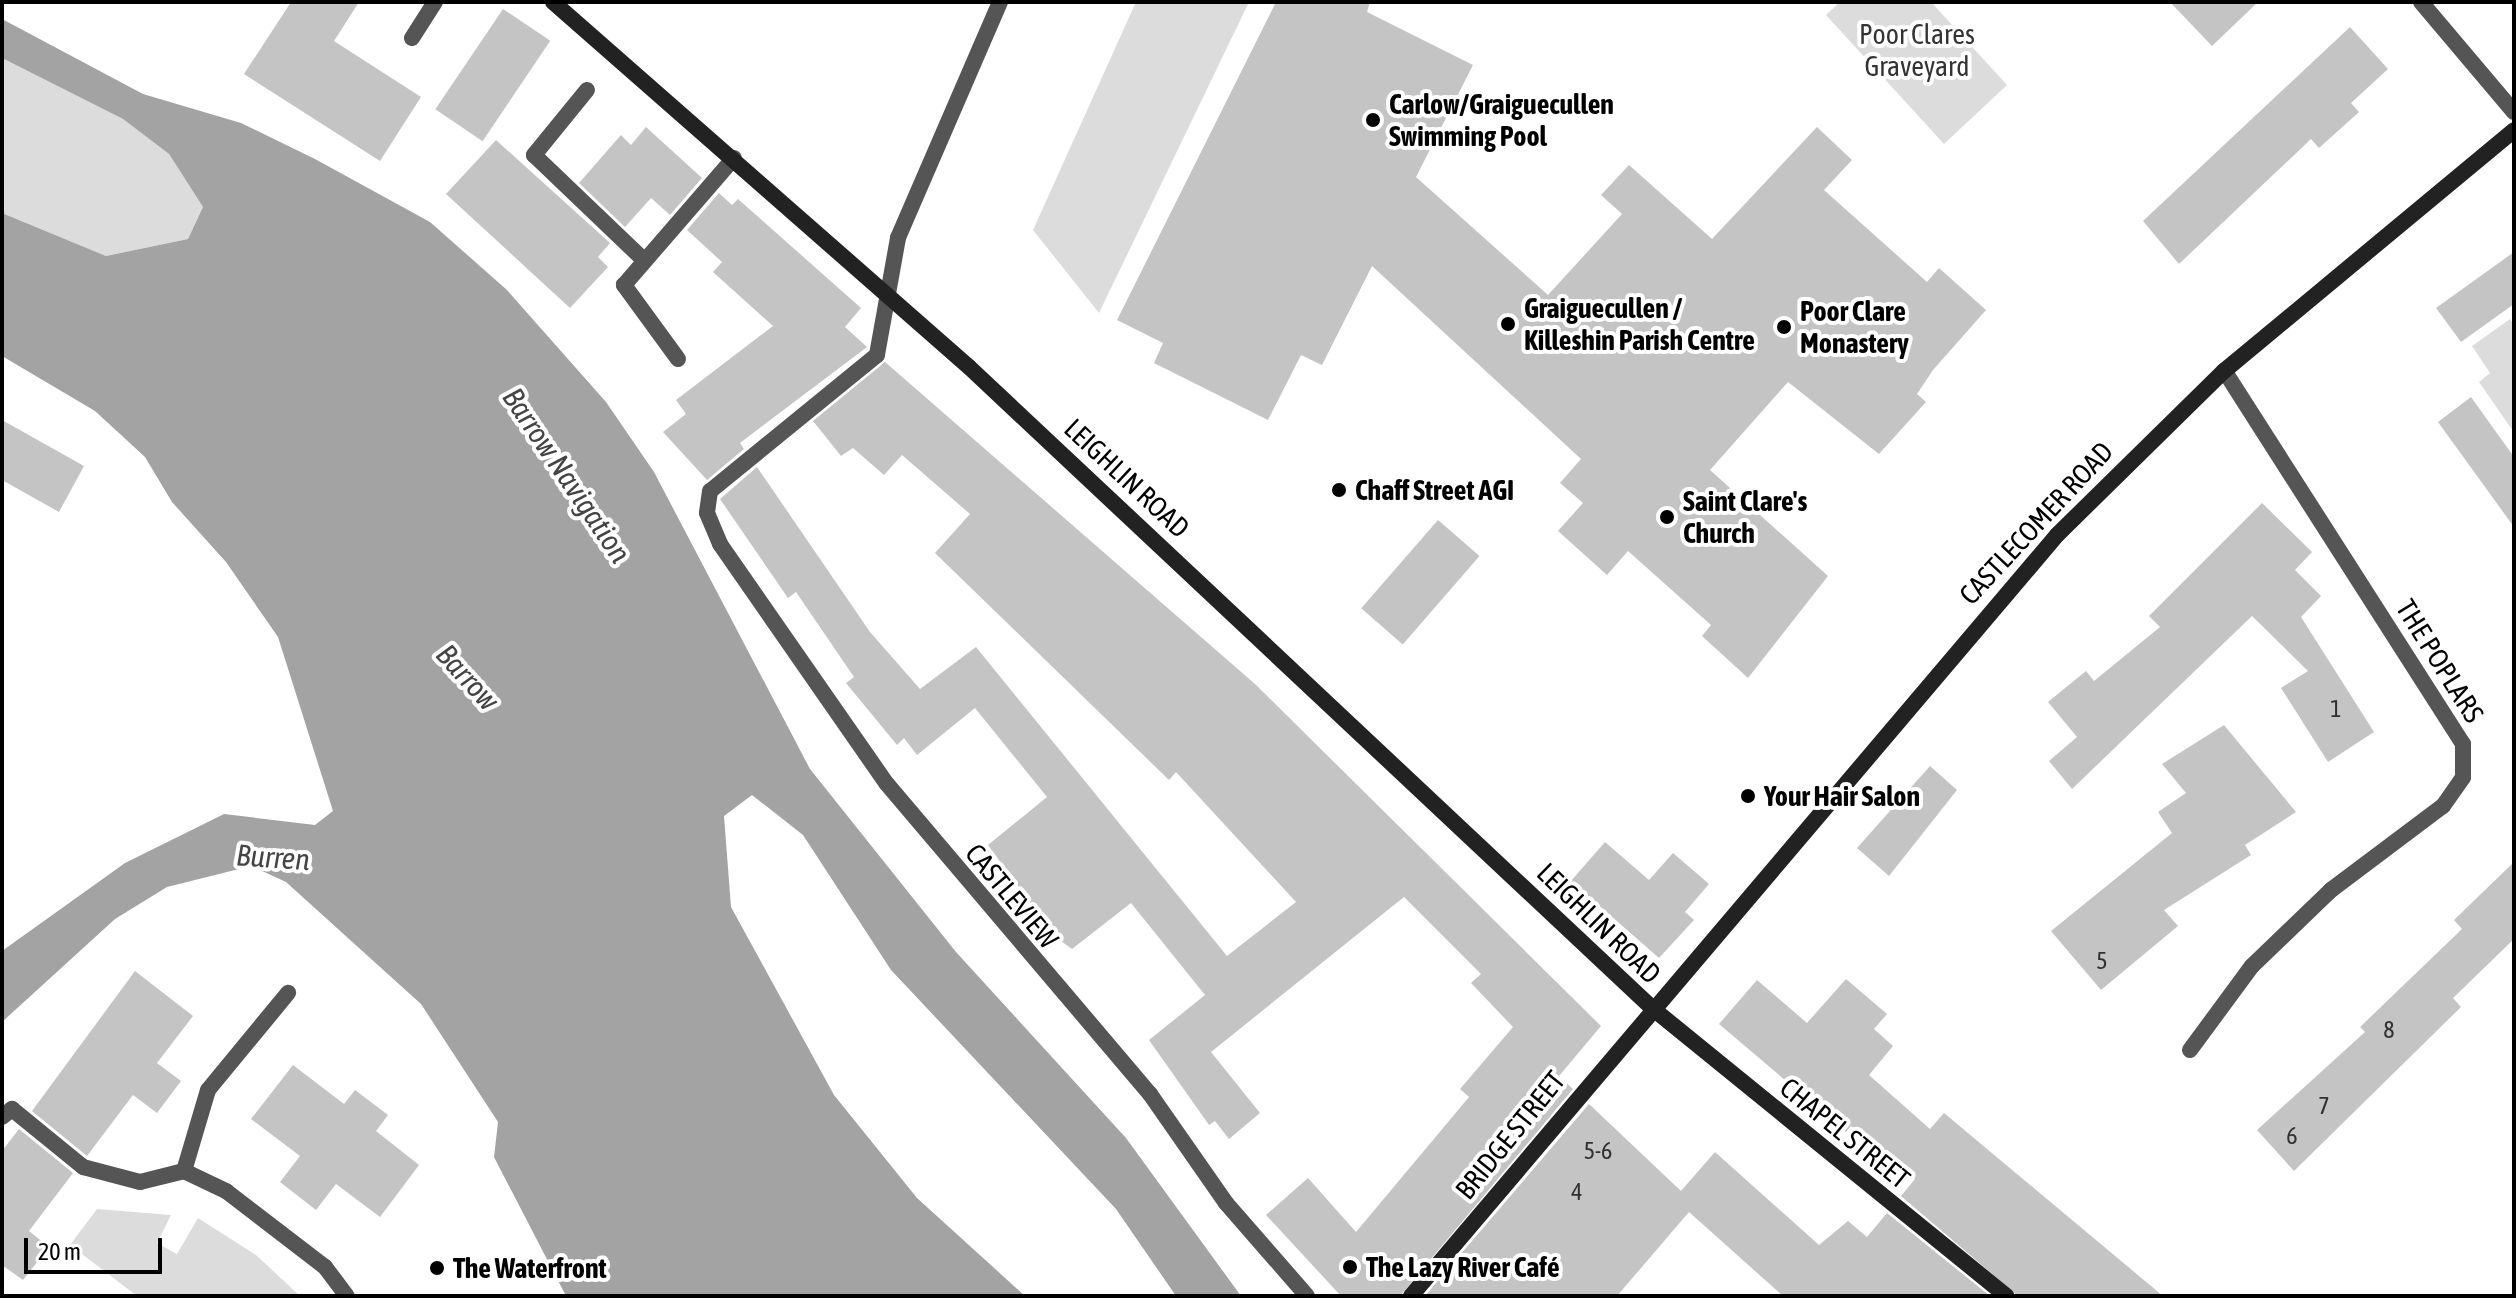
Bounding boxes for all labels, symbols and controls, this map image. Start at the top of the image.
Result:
park label: Poor Clares Graveyard [1859,17,1975,83]
place label: Carlow/Graiguecullen Swimming Pool [1389,87,1614,153]
marker: Carlow/Graiguecullen Swimming Pool [1364,111,1382,129]
place label: Graiguecullen / Killeshin Parish Centre [1524,291,1755,357]
place label: Poor Clare Monastery [1800,294,1909,360]
marker: Graiguecullen / Killeshin Parish Centre [1499,315,1517,333]
marker: Poor Clare Monastery [1775,318,1793,336]
water label: Barrow Navigation [495,381,639,569]
street label: LEIGHLIN ROAD [1057,412,1197,544]
street label: CASTLECOMER ROAD [1952,435,2120,611]
place label: Chaff Street AGI [1355,473,1514,507]
marker: Chaff Street AGI [1330,481,1348,499]
place label: Saint Clare's Church [1683,484,1807,550]
marker: Saint Clare's Church [1658,508,1676,526]
street label: THE POPLARS [2389,593,2491,729]
water label: Barrow [429,636,507,718]
house number: 1 [2330,695,2342,723]
place label: Your Hair Salon [1764,779,1920,813]
marker: Your Hair Salon [1739,787,1757,805]
water label: Burren [235,836,311,878]
street label: CASTLEVIEW [959,837,1065,955]
street label: LEIGHLIN ROAD [1530,856,1668,990]
house number: 5 [2096,947,2108,975]
house number: 8 [2383,1016,2395,1044]
street label: BRIDGE STREET [1448,1064,1572,1206]
street label: CHAPEL STREET [1773,1071,1917,1195]
house number: 7 [2318,1092,2330,1120]
house number: 6 [2286,1122,2298,1150]
house number: 5-6 [1584,1137,1612,1165]
house number: 4 [1571,1178,1583,1206]
scale bar [28,1222,166,1272]
text: 20 m [38,1238,81,1265]
place label: The Lazy River Café [1366,1250,1560,1284]
place label: The Waterfront [453,1251,607,1285]
marker: The Lazy River Café [1341,1258,1359,1276]
marker: The Waterfront [428,1259,446,1277]

